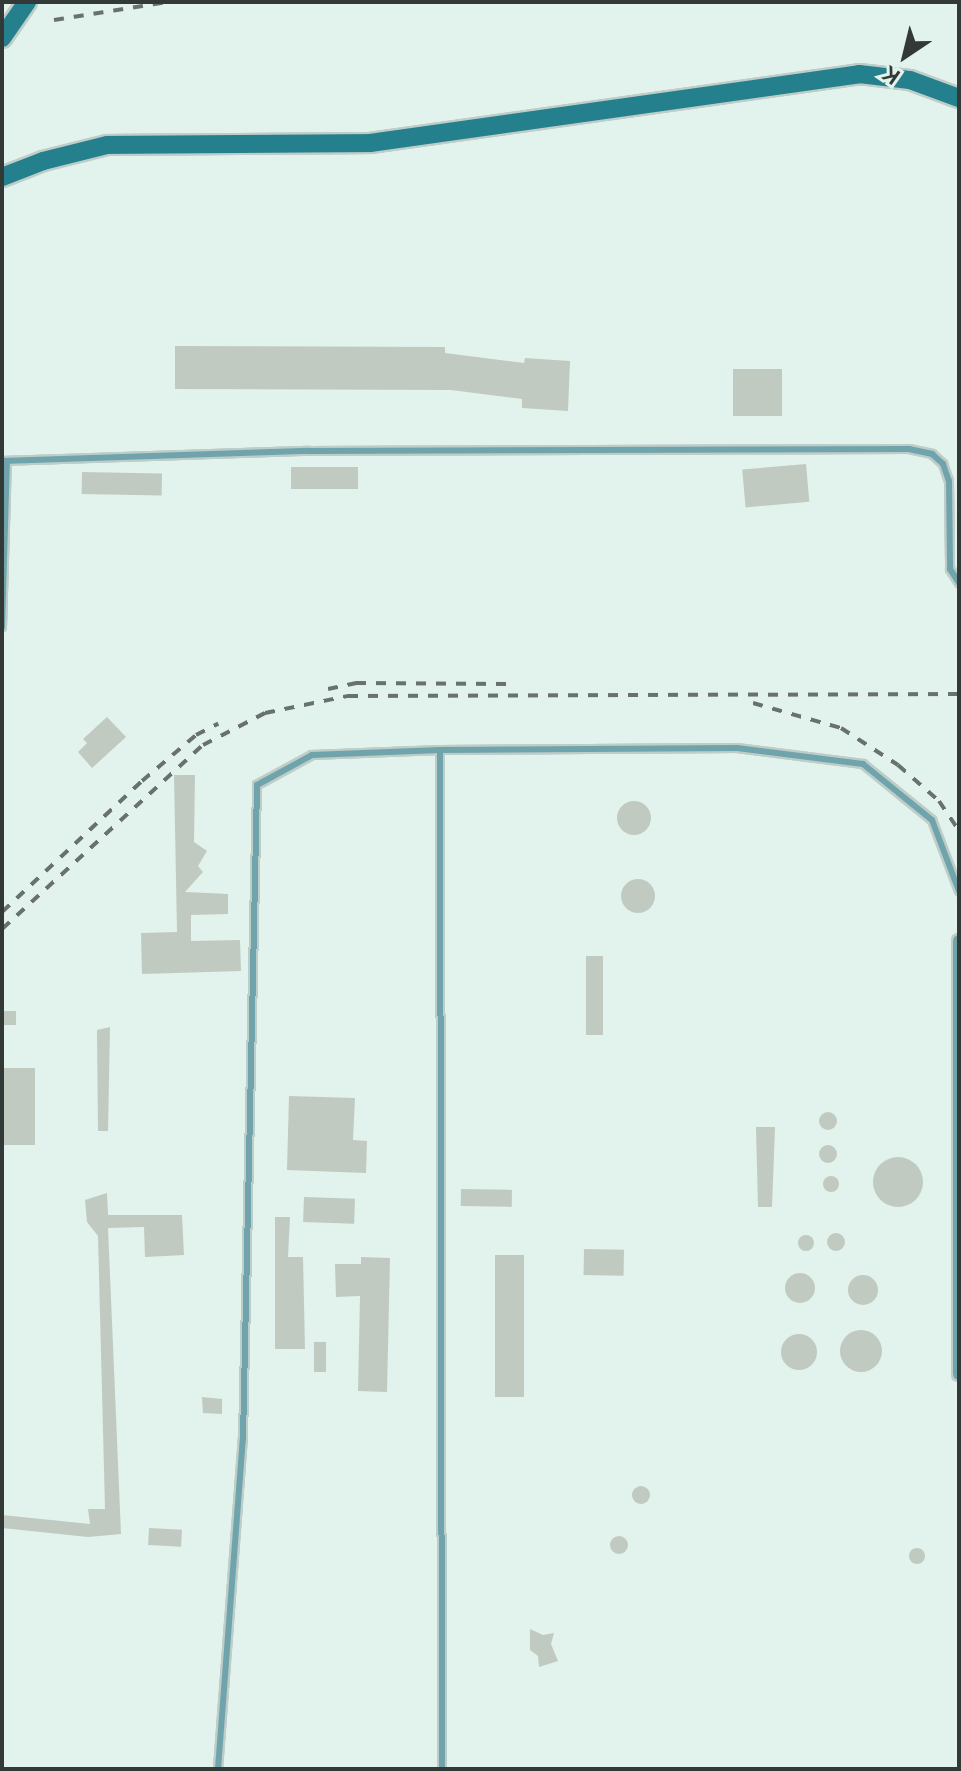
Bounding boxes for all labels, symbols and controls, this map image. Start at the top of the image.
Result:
north arrow [865,16,945,96]
text: K [878,61,905,91]

